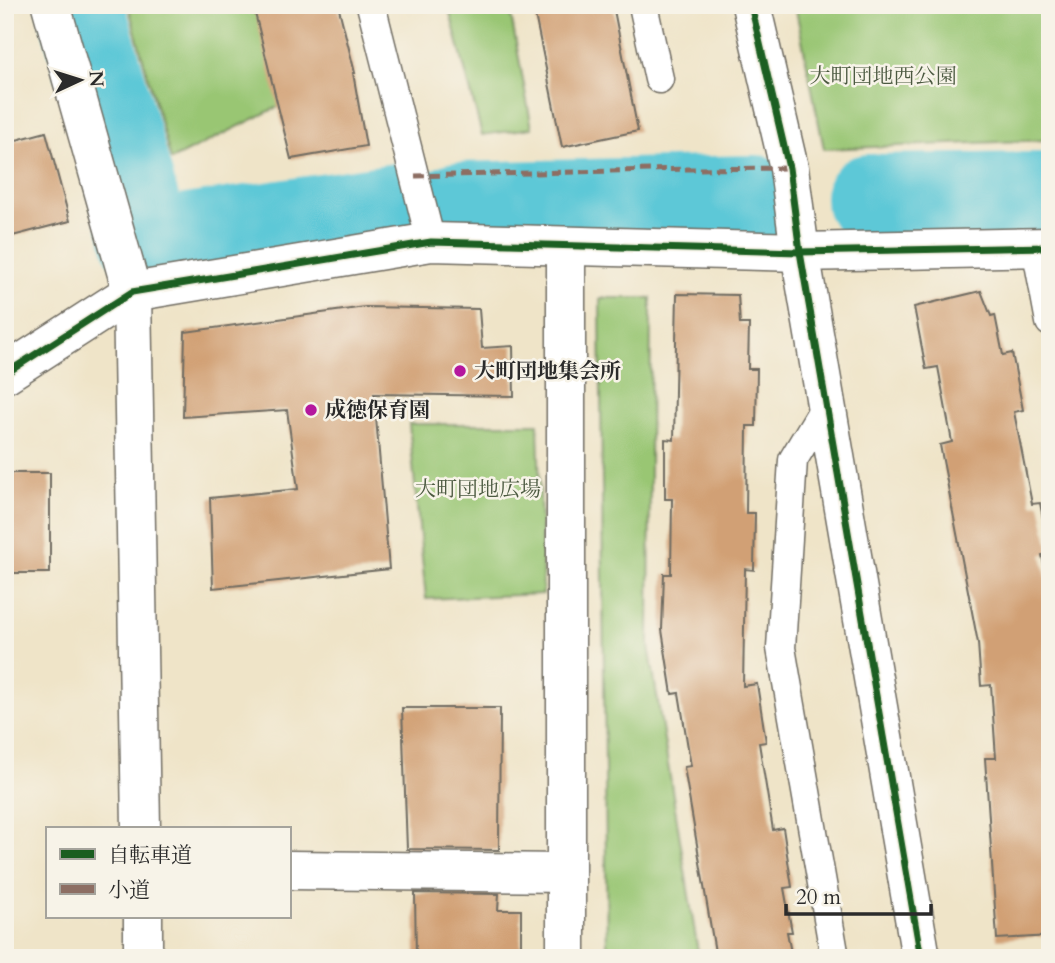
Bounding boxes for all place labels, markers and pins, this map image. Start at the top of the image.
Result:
place label: 大町団地集会所 [474,357,621,386]
marker: 大町団地集会所 [452,363,468,379]
place label: 成徳保育園 [325,396,430,425]
marker: 成徳保育園 [303,402,319,418]

